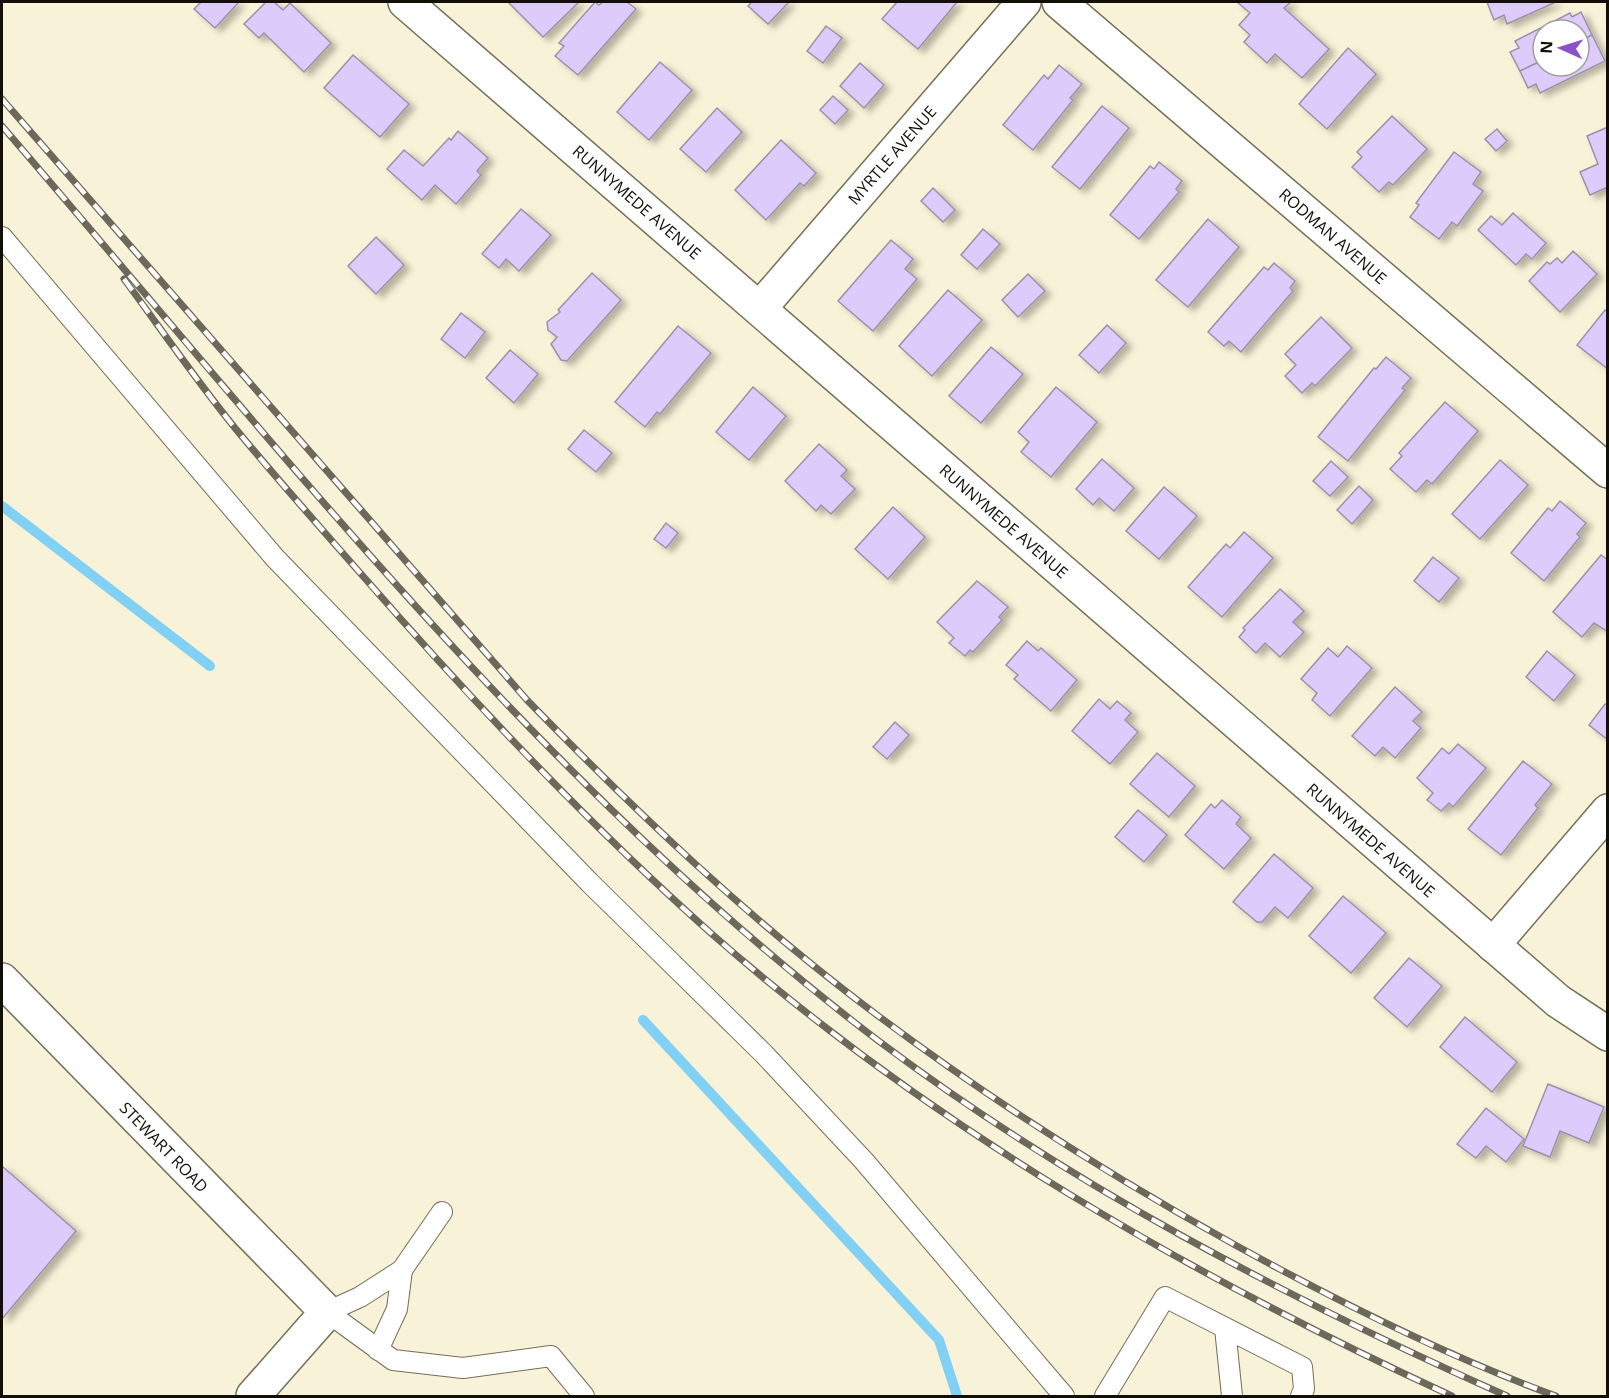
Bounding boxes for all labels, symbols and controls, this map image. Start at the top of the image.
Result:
north arrow [1531,18,1591,78]
text: N [1535,40,1557,54]
street label: MYRTLE AVENUE [843,101,941,209]
street label: RUNNYMEDE AVENUE [568,140,706,264]
street label: RODMAN AVENUE [1275,183,1391,289]
street label: RUNNYMEDE AVENUE [935,459,1073,583]
street label: RUNNYMEDE AVENUE [1302,778,1440,902]
street label: STEWART ROAD [115,1097,213,1197]

